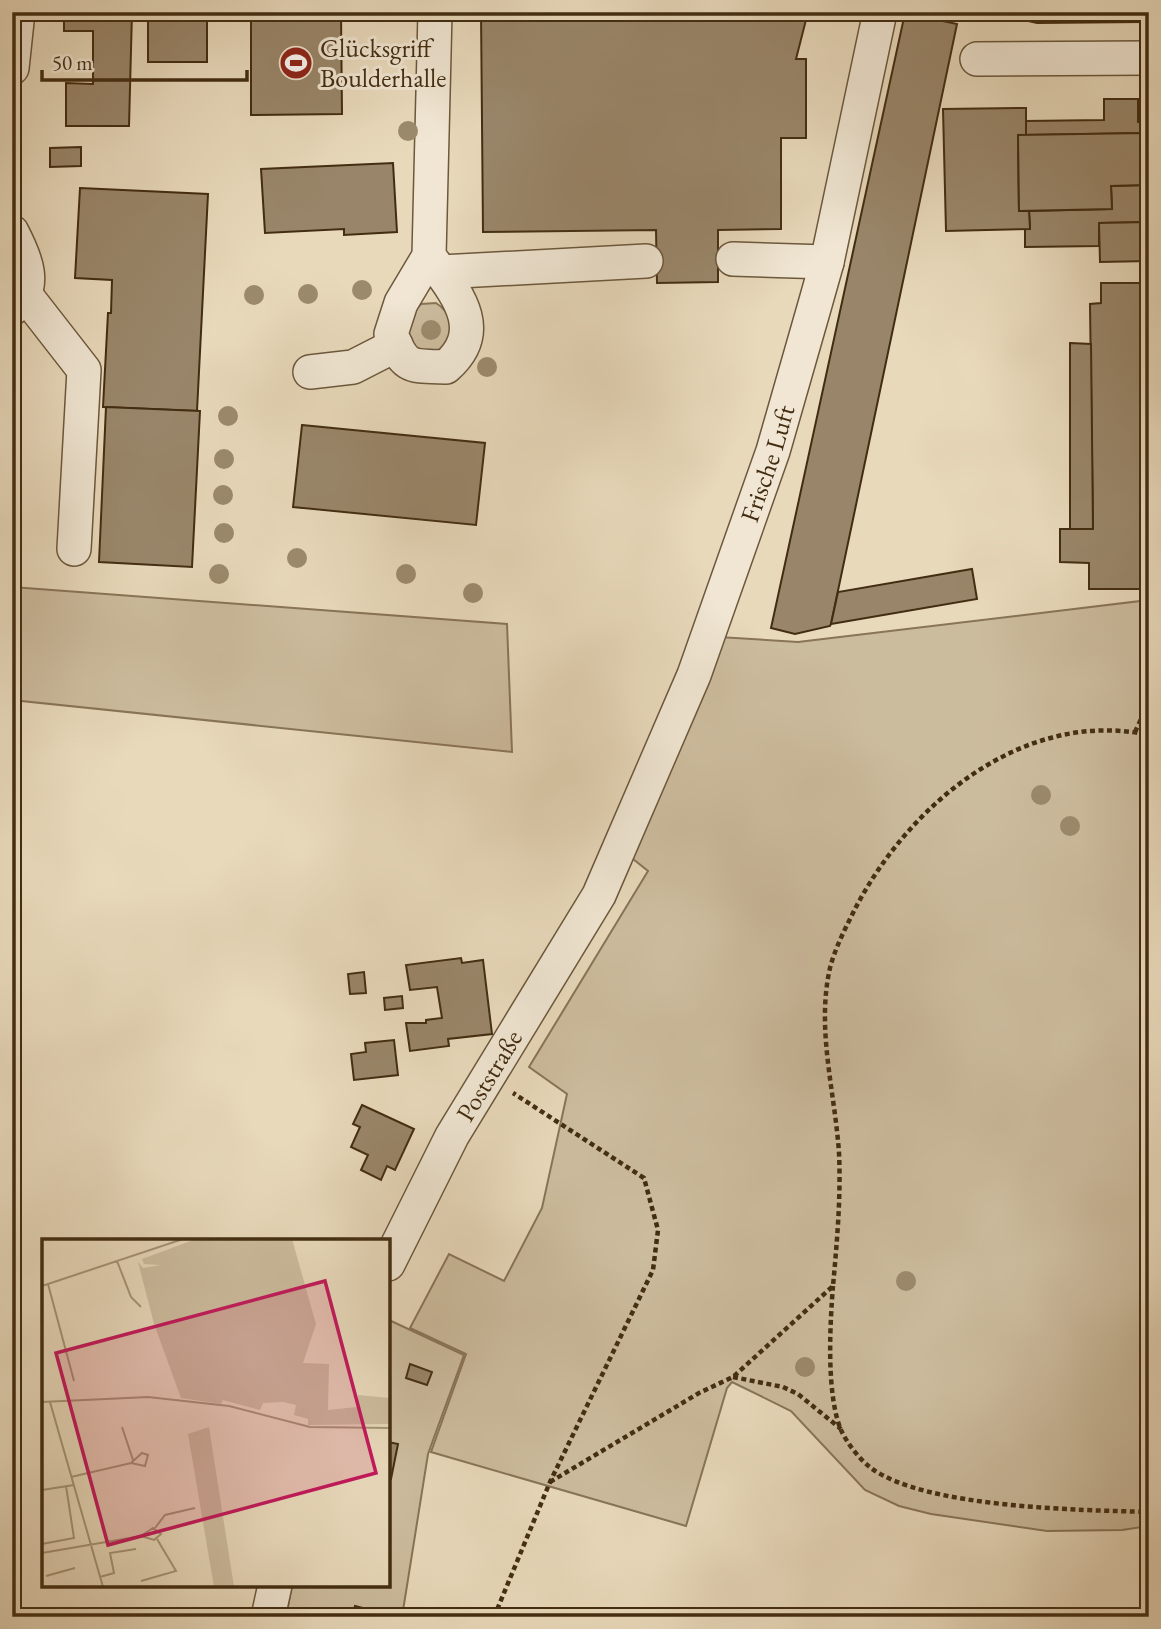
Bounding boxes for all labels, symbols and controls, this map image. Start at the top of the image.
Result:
place label: Glücksgriff Boulderhalle [320,31,446,95]
scale bar [42,38,247,82]
sports icon: Glücksgriff Boulderhalle [277,44,315,82]
text: 50 m [52,49,93,76]
street label: Frische Luft [732,401,802,527]
street label: Poststraße [448,1023,530,1128]
inset map [42,1239,390,1587]

